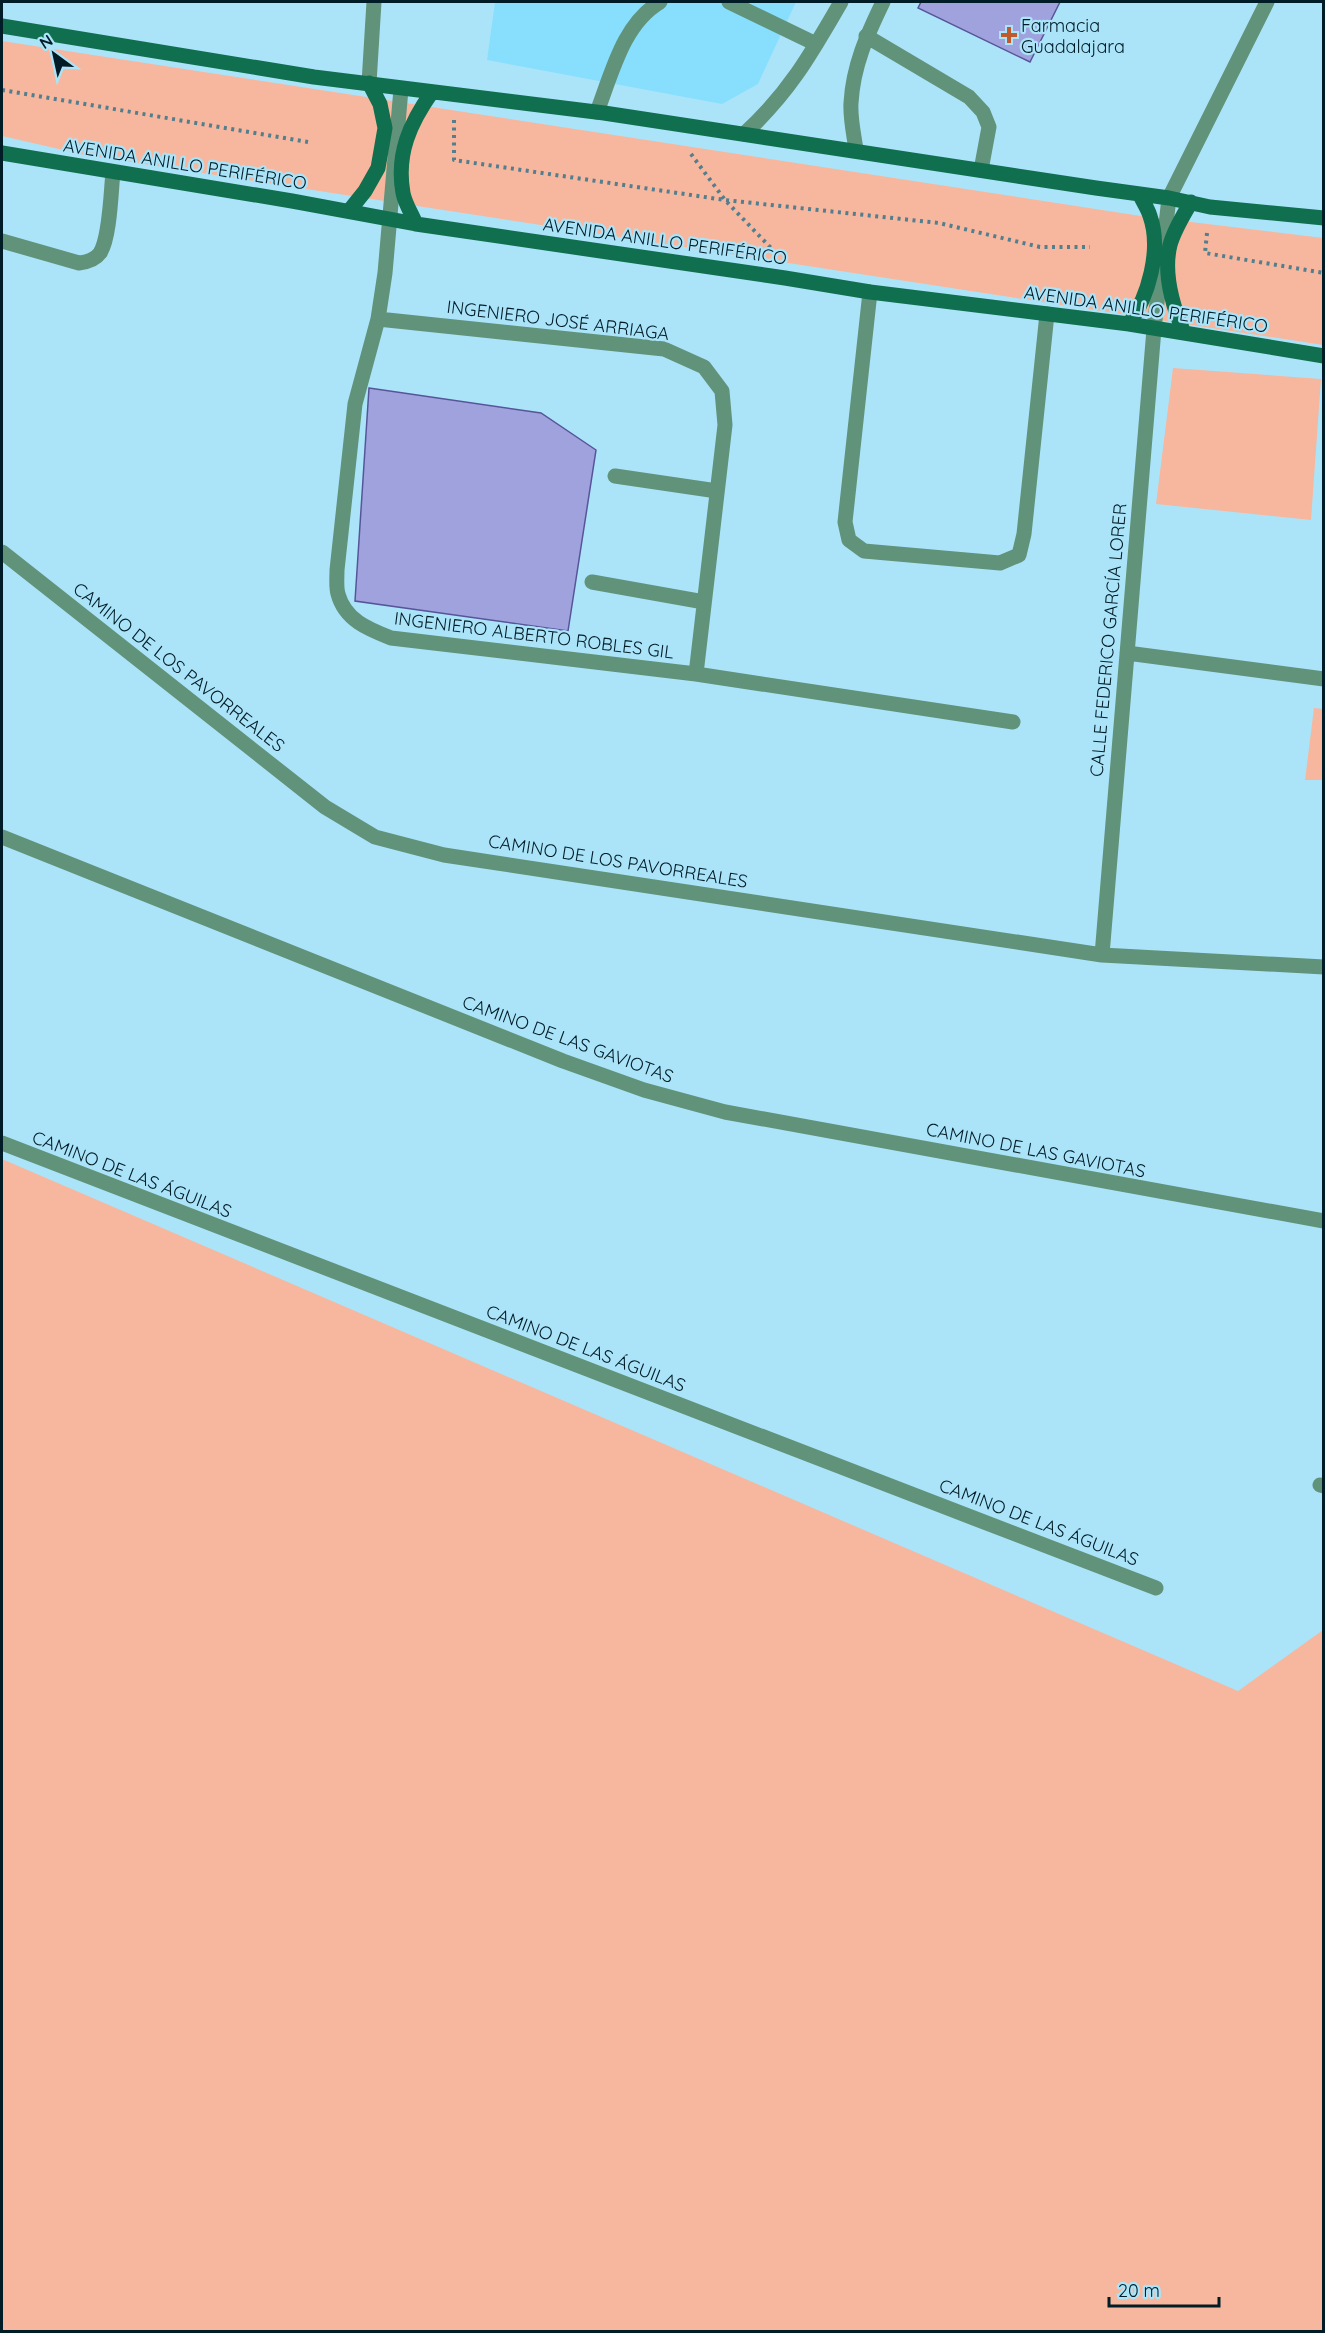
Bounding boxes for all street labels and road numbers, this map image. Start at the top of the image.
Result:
street label: AVENIDA ANILLO PERIFÉRICO [62,133,308,195]
street label: AVENIDA ANILLO PERIFÉRICO [542,212,788,270]
street label: AVENIDA ANILLO PERIFÉRICO [1023,280,1269,338]
street label: INGENIERO JOSÉ ARRIAGA [445,295,671,345]
street label: CALLE FEDERICO GARCÍA LORER [1085,502,1131,778]
street label: CAMINO DE LOS PAVORREALES [69,577,289,757]
street label: INGENIERO ALBERTO ROBLES GIL [393,606,676,664]
street label: CAMINO DE LOS PAVORREALES [487,829,749,893]
street label: CAMINO DE LAS GAVIOTAS [459,990,677,1088]
street label: CAMINO DE LAS GAVIOTAS [924,1117,1148,1183]
street label: CAMINO DE LAS ÁGUILAS [29,1125,235,1223]
street label: CAMINO DE LAS ÁGUILAS [483,1299,689,1397]
street label: CAMINO DE LAS ÁGUILAS [936,1473,1142,1571]

